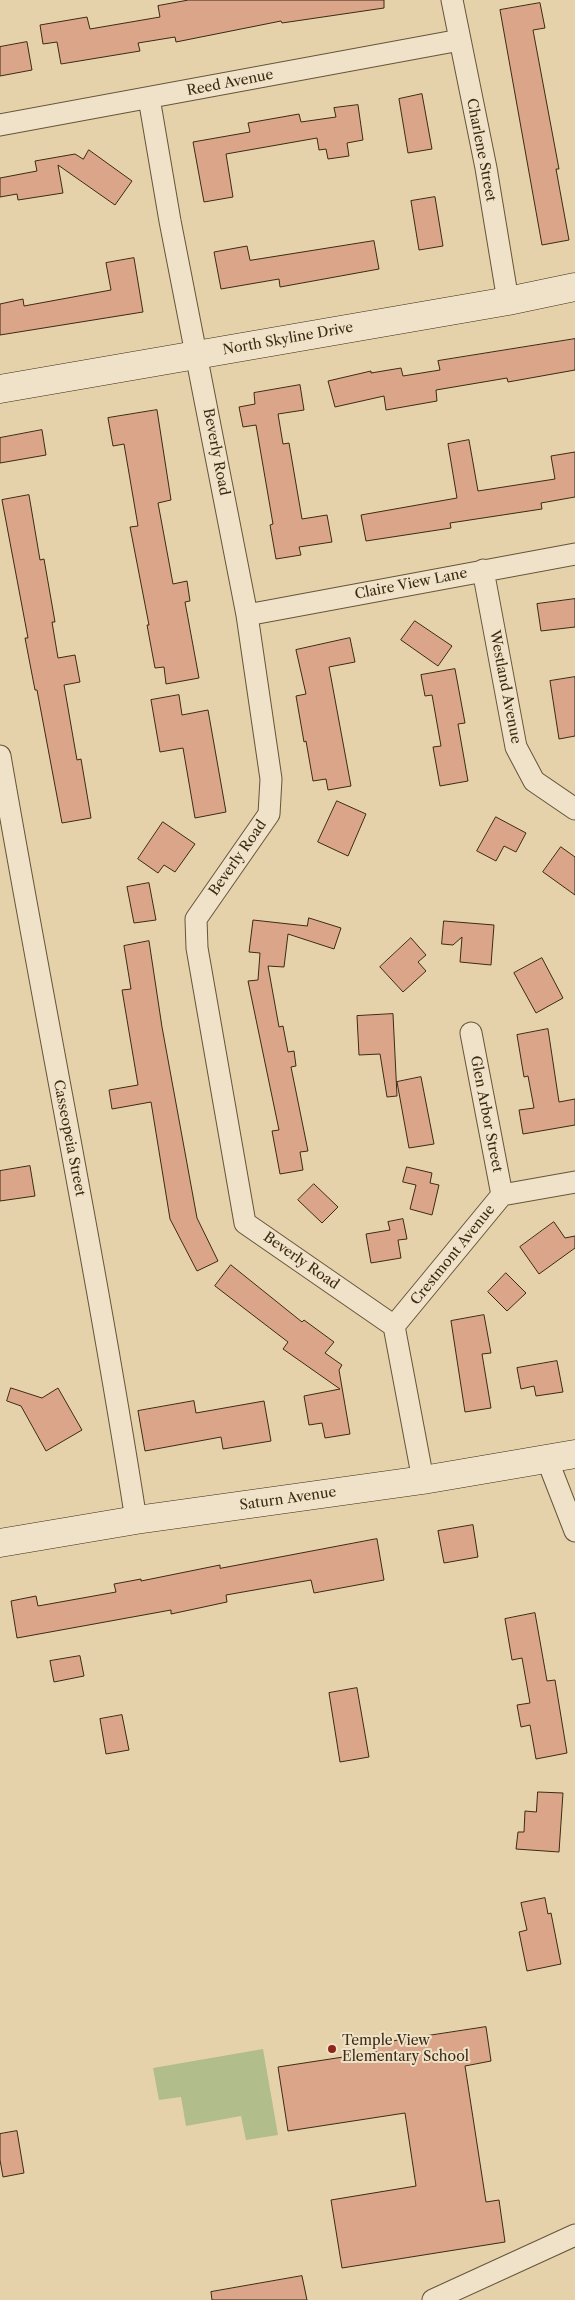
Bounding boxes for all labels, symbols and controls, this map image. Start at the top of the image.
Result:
street label: Reed Avenue [185,66,275,100]
street label: Charlene Street [463,97,499,203]
street label: North Skyline Drive [221,319,355,359]
street label: Beverly Road [199,407,233,497]
street label: Claire View Lane [353,565,469,603]
street label: Westland Avenue [486,629,524,745]
street label: Beverly Road [206,817,270,899]
street label: Glen Arbor Street [466,1054,506,1174]
street label: Casseopeia Street [49,1078,89,1198]
street label: Crestmont Avenue [407,1201,499,1309]
street label: Beverly Road [260,1229,342,1293]
street label: Saturn Avenue [239,1484,337,1514]
place label: Temple View Elementary School [342,2033,469,2066]
marker: Temple View Elementary School [326,2043,338,2055]

